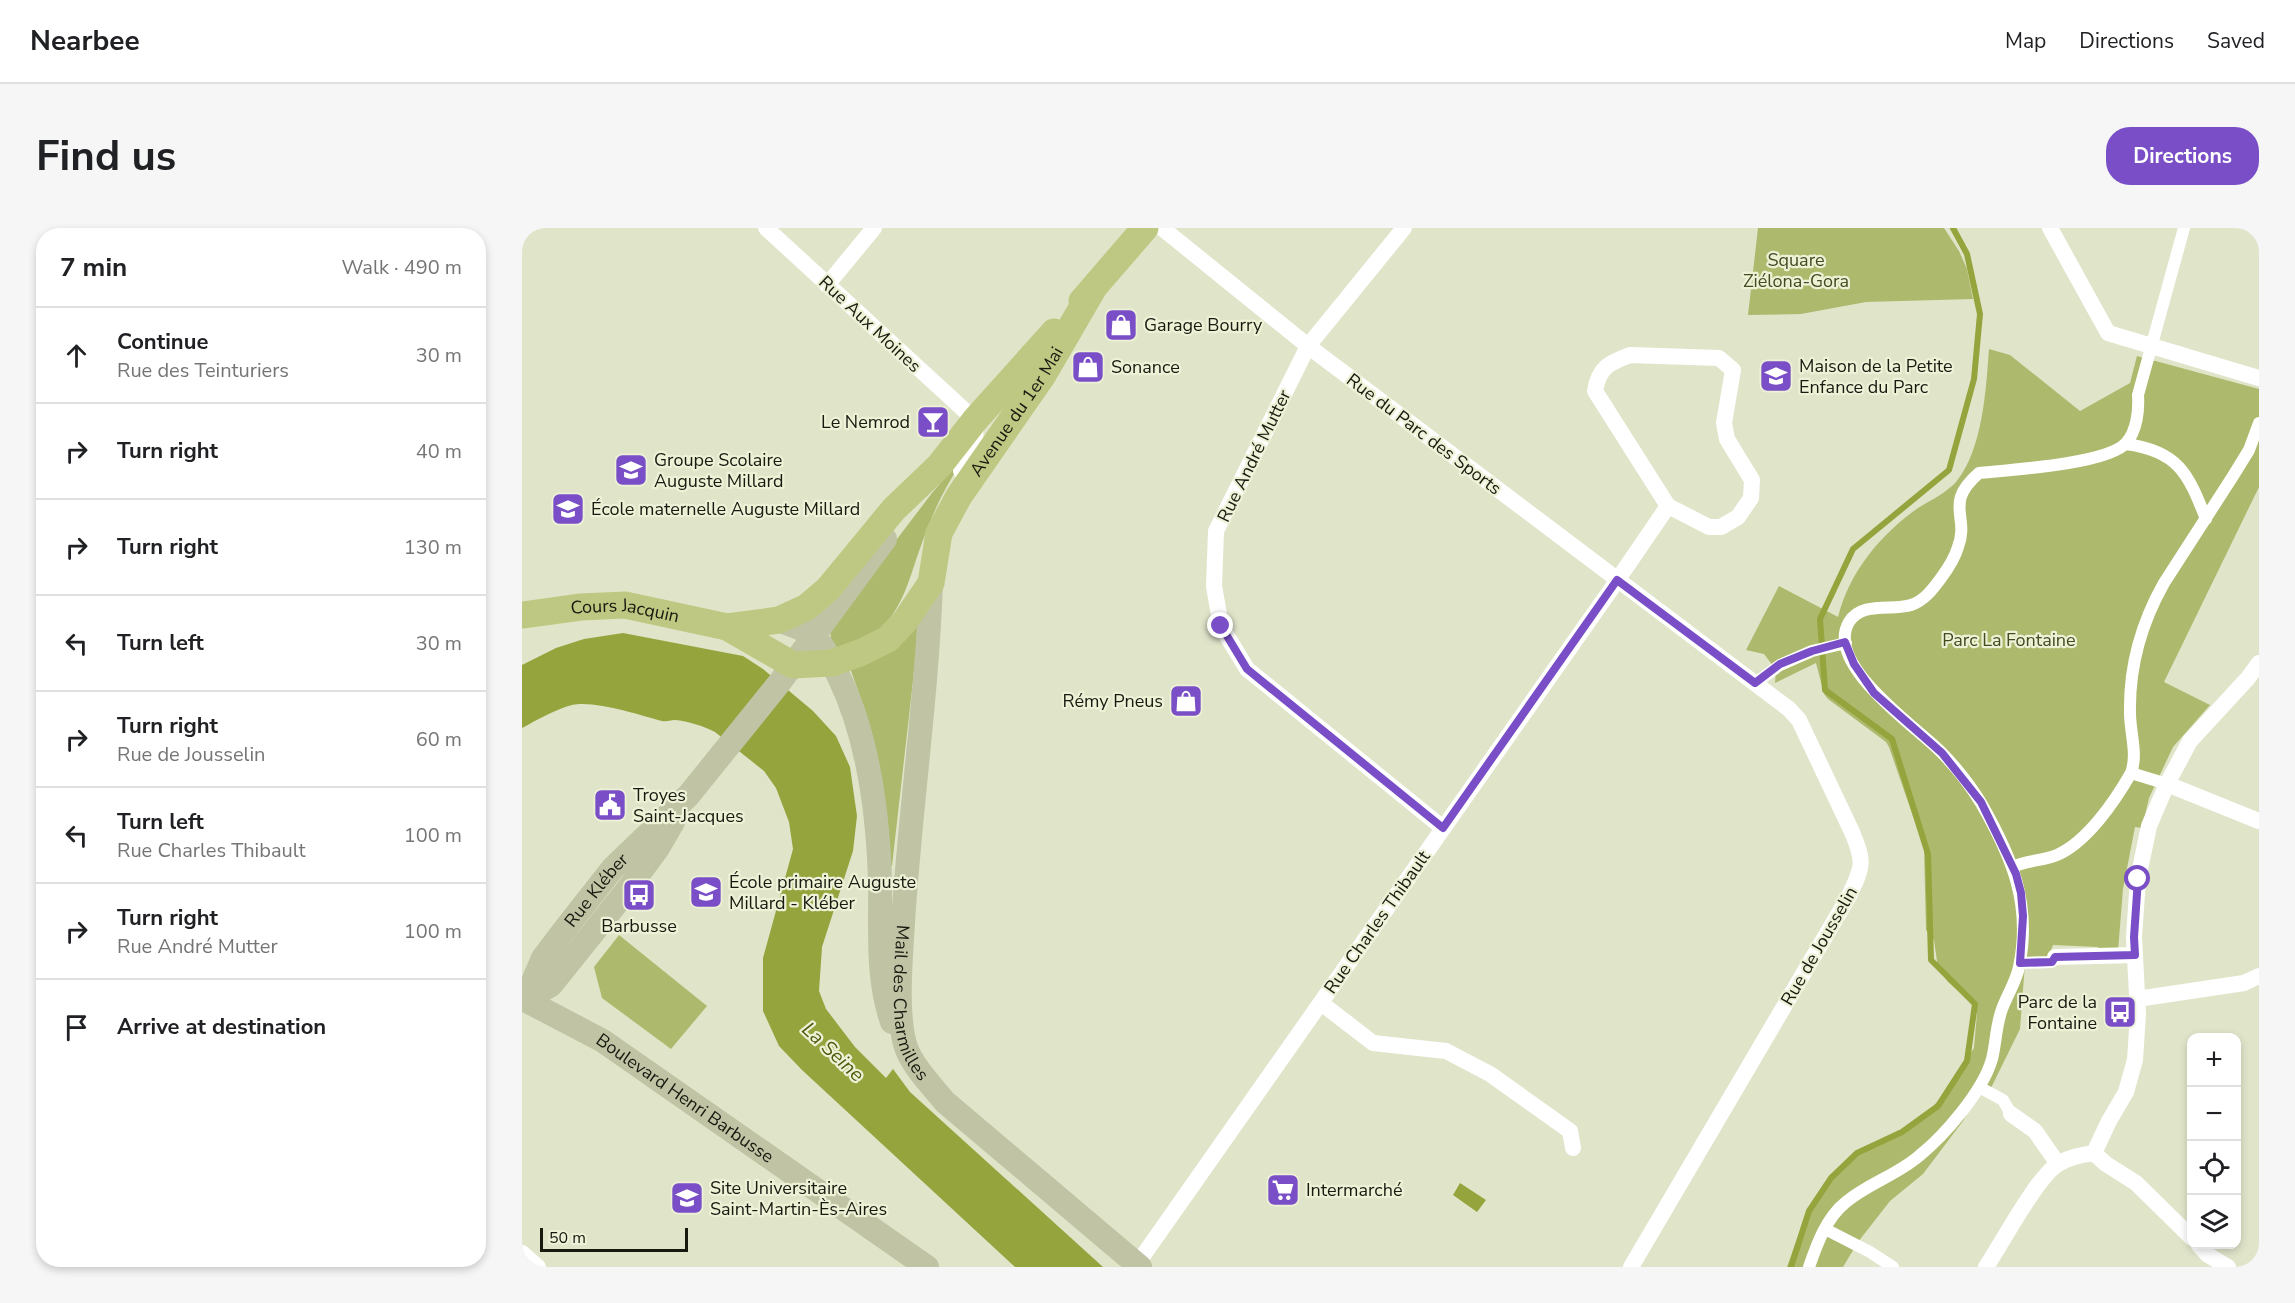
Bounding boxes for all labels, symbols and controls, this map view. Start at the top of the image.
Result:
text: Nearbee [30,22,140,60]
text: Map [2005,27,2046,55]
text: Directions [2079,27,2174,55]
text: Saved [2207,27,2265,55]
button: Directions [2106,127,2259,185]
text: Find us [36,128,176,185]
park label: Square Ziélona-Gora [1743,248,1849,293]
text: 7 min [60,250,127,285]
text: Walk · 490 m [342,254,462,281]
street label: Rue Aux Moines [814,270,926,378]
shop icon: Garage Bourry [1103,307,1139,343]
place label: Garage Bourry [1144,313,1263,337]
text: Continue [117,327,208,357]
icon: ahead [60,339,93,372]
text: 30 m [416,342,462,369]
street label: Avenue du 1er Mai [964,342,1069,481]
shop icon: Sonance [1070,349,1106,385]
place label: Maison de la Petite Enfance du Parc [1799,354,1953,399]
place label: Sonance [1111,355,1180,379]
text: Rue des Teinturiers [117,357,289,384]
school or university icon: Maison de la Petite Enfance du Parc [1758,358,1794,394]
street label: Rue du Parc des Sports [1342,368,1506,500]
street label: Rue André Mutter [1212,385,1297,526]
bar icon: Le Nemrod [915,404,951,440]
place label: Le Nemrod [821,410,910,434]
icon: right [60,435,93,468]
text: Turn right [117,436,218,466]
text: 40 m [416,438,462,465]
place label: Groupe Scolaire Auguste Millard [654,448,783,493]
school or university icon: Groupe Scolaire Auguste Millard [613,452,649,488]
school or university icon: École maternelle Auguste Millard [550,491,586,527]
place label: École maternelle Auguste Millard [591,497,860,521]
icon: right [60,531,93,564]
text: Turn right [117,532,218,562]
text: 130 m [404,534,462,561]
street label: Cours Jacquin [569,593,682,628]
route end [1207,612,1233,638]
icon: left [60,627,93,660]
text: Turn left [117,628,204,658]
park label: Parc La Fontaine [1942,628,2076,652]
text: 30 m [416,630,462,657]
shop icon: Rémy Pneus [1168,683,1204,719]
place label: Rémy Pneus [1063,689,1163,713]
text: Turn right [117,711,218,741]
icon: right [60,723,93,756]
text: 60 m [416,726,462,753]
text: Rue de Jousselin [117,741,265,768]
place label: Troyes Saint-Jacques [633,783,744,828]
public building icon: Troyes Saint-Jacques [592,787,628,823]
text: Turn left [117,807,204,837]
icon: left [60,819,93,852]
text: 100 m [404,822,462,849]
text: Rue Charles Thibault [117,837,305,864]
street label: Rue Charles Thibault [1319,845,1436,998]
street label: Rue Kléber [559,847,634,932]
route start [2124,865,2150,891]
place label: École primaire Auguste Millard - Kléber [729,870,916,915]
school or university icon: École primaire Auguste Millard - Kléber [688,874,724,910]
bus stop icon: Barbusse [621,877,657,913]
street label: Rue de Jousselin [1775,882,1863,1010]
text: Turn right [117,903,218,933]
place label: Barbusse [601,914,677,938]
icon: right [60,915,93,948]
text: 100 m [404,918,462,945]
street label: Mail des Charmilles [888,924,934,1086]
text: Rue André Mutter [117,933,278,960]
place label: Parc de la Fontaine [2018,990,2097,1035]
bus stop icon: Parc de la Fontaine [2102,994,2138,1030]
icon: arrive [60,1011,93,1044]
text: Arrive at destination [117,1012,326,1042]
water label: La Seine [796,1016,870,1088]
street label: Boulevard Henri Barbusse [591,1028,779,1169]
map controls [2187,1033,2241,1249]
button: + [2187,1033,2241,1087]
button: − [2187,1087,2241,1141]
button: locate [2187,1141,2241,1195]
supermarket icon: Intermarché [1265,1172,1301,1208]
place label: Site Universitaire Saint-Martin-Ès-Aires [710,1176,887,1221]
place label: Intermarché [1306,1178,1402,1202]
school or university icon: Site Universitaire Saint-Martin-Ès-Aires [669,1180,705,1216]
button: layers [2187,1195,2241,1249]
scale bar [540,1225,688,1252]
text: 50 m [549,1227,586,1249]

